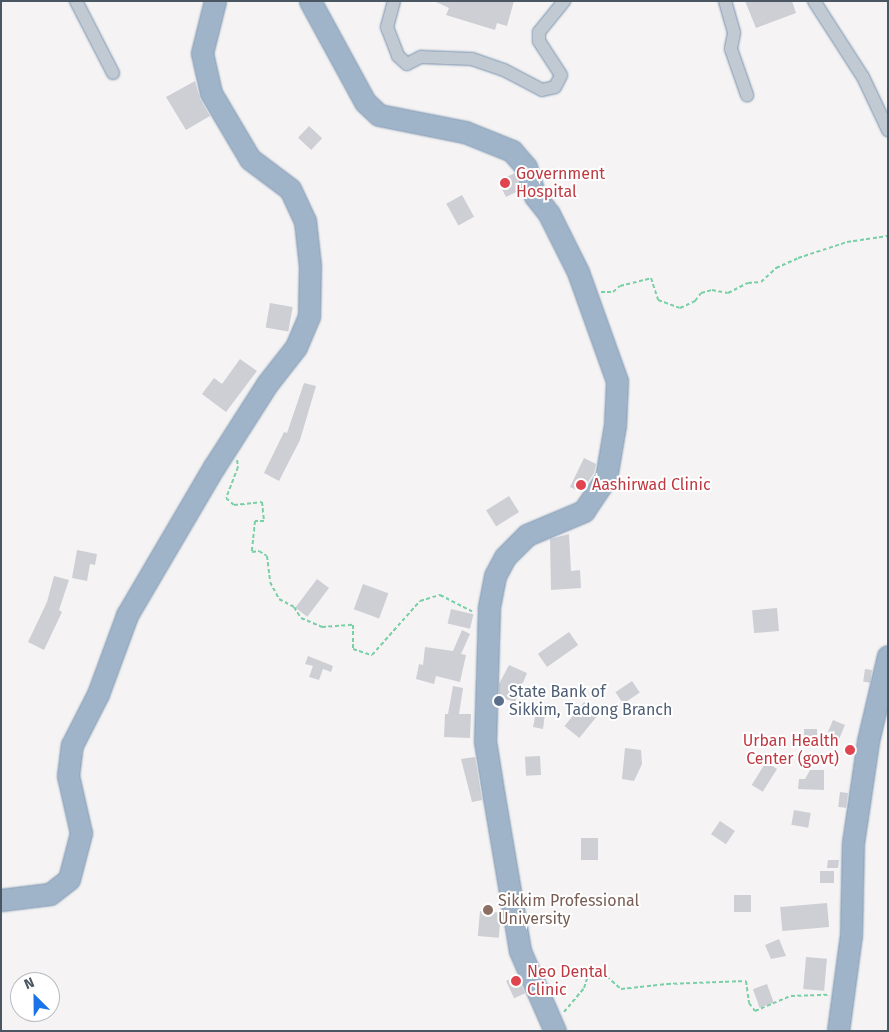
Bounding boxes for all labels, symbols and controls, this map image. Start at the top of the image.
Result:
place label: Government Hospital [516,164,605,202]
marker: Government Hospital [498,176,512,190]
place label: Aashirwad Clinic [592,475,711,495]
marker: Aashirwad Clinic [574,478,588,492]
place label: State Bank of Sikkim, Tadong Branch [509,682,672,720]
marker: State Bank of Sikkim, Tadong Branch [493,695,505,707]
place label: Urban Health Center (govt) [743,731,839,769]
marker: Urban Health Center (govt) [843,743,857,757]
place label: Sikkim Professional University [498,891,639,929]
marker: Sikkim Professional University [482,904,494,916]
place label: Neo Dental Clinic [527,962,608,1000]
north arrow [10,972,60,1022]
text: N [22,974,37,993]
marker: Neo Dental Clinic [509,974,523,988]

